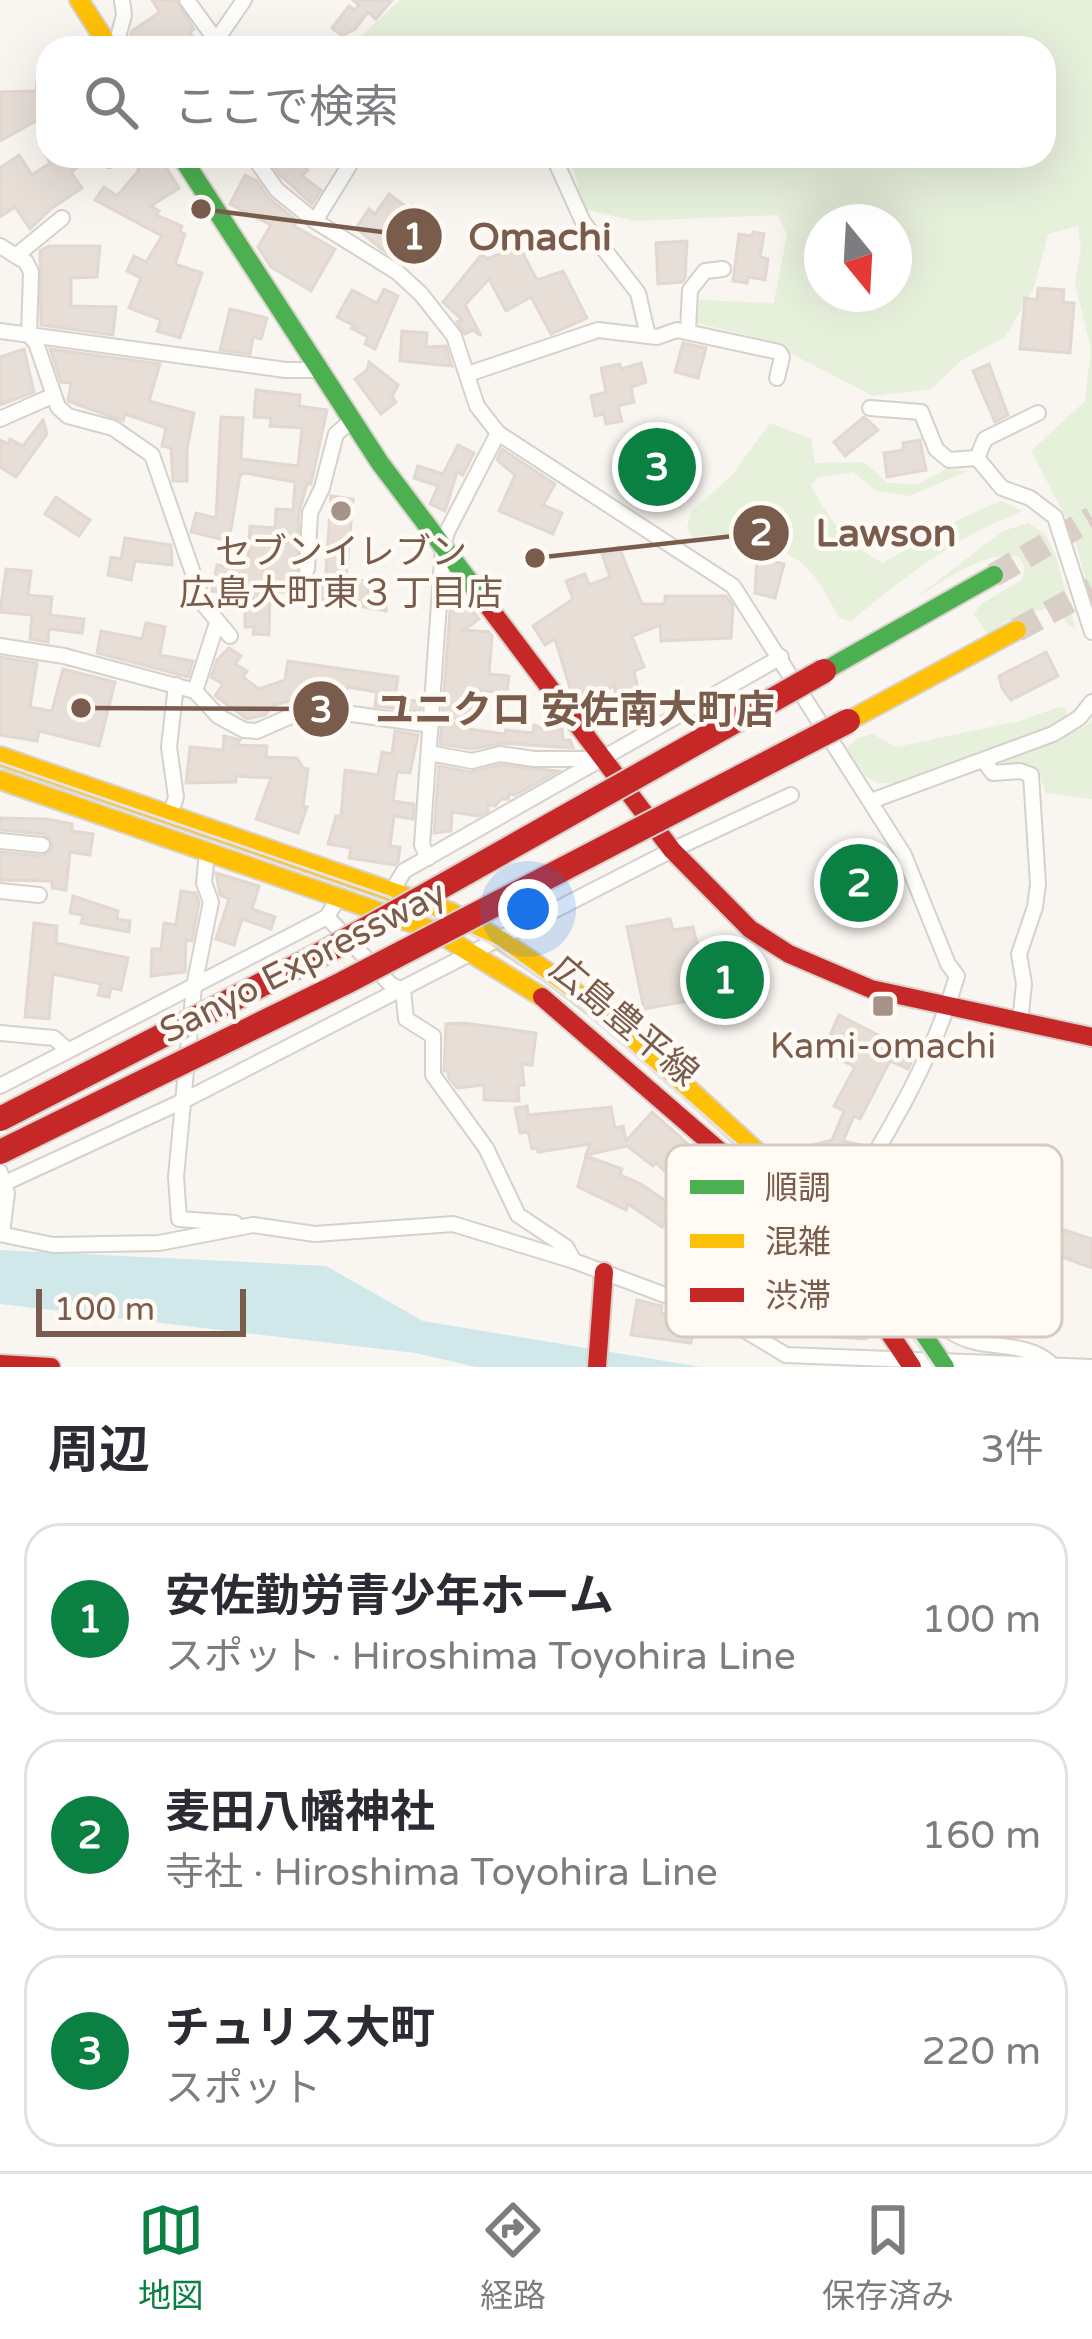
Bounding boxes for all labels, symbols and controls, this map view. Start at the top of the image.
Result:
search box [36,36,1056,168]
icon: search [78,69,144,135]
text: ここで検索 [174,81,399,135]
callout: Omachi [384,199,636,274]
north arrow [804,204,912,312]
text: Omachi [468,214,612,261]
text: 1 [403,216,425,259]
pin: 3 [618,422,696,512]
callout: Lawson [731,495,981,570]
marker: セブンイレブン 広島大町東３丁目店 [328,498,354,524]
text: Lawson [815,510,957,557]
text: 2 [750,512,772,555]
place label: セブンイレブン 広島大町東３丁目店 [179,531,503,615]
callout: ユニクロ 安佐南大町店 [291,672,799,747]
text: ユニクロ 安佐南大町店 [375,687,775,734]
text: 3 [310,689,332,732]
pin: 2 [820,838,898,928]
street label: Sanyo Expressway [153,871,453,1053]
your location [498,879,558,939]
pin: 1 [686,935,764,1025]
street label: 広島豊平線 [541,947,707,1095]
marker: Kami-omachi [870,993,896,1019]
place label: Kami-omachi [770,1025,996,1068]
legend [666,1145,1062,1337]
text: 順調 [765,1169,831,1208]
text: 混雑 [765,1223,831,1262]
text: 渋滞 [765,1277,831,1316]
scale bar [36,1283,246,1336]
text: 100 m [54,1290,155,1329]
text: 周辺 [48,1420,150,1482]
text: 3件 [981,1426,1044,1473]
text: 安佐勤労青少年ホーム [165,1570,614,1624]
text: 1 [78,1596,102,1643]
text: 100 m [922,1596,1041,1643]
text: スポット · Hiroshima Toyohira Line [165,1633,796,1680]
text: 麦田八幡神社 [165,1786,435,1840]
text: 2 [78,1812,102,1859]
text: 160 m [922,1812,1041,1859]
text: 寺社 · Hiroshima Toyohira Line [165,1849,718,1896]
text: チュリス大町 [165,2002,435,2056]
text: 3 [78,2028,102,2075]
text: 220 m [922,2028,1041,2075]
text: スポット [165,2065,321,2112]
tab: 地図 [138,2197,204,2317]
tab: 経路 [480,2197,546,2317]
tab: 保存済み [822,2197,954,2317]

